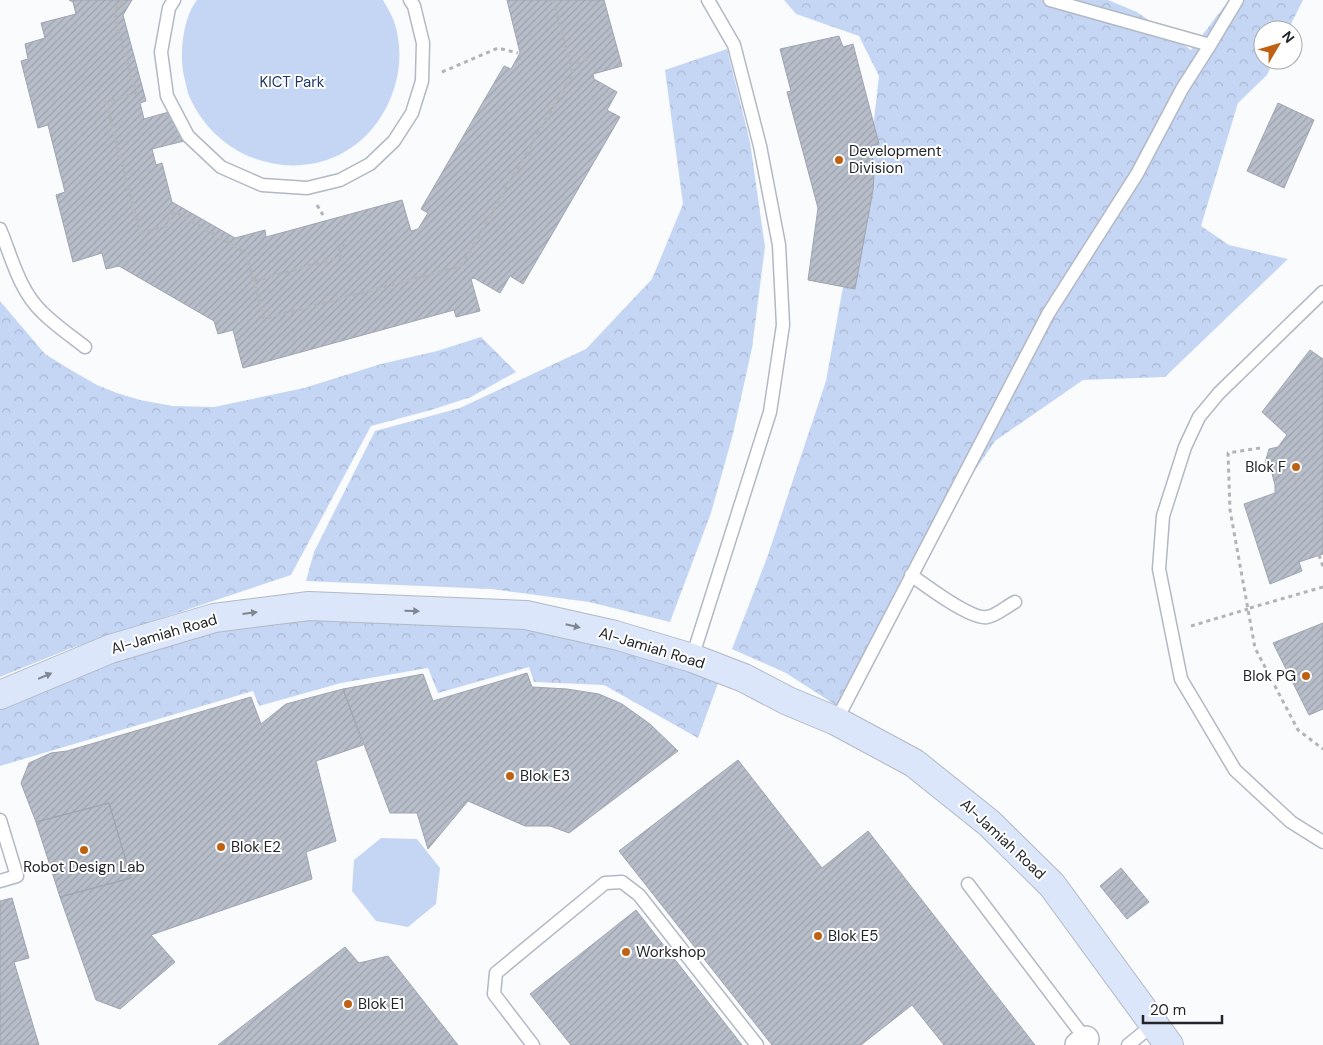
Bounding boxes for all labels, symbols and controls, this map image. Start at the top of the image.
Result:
north arrow [1253,20,1303,70]
text: N [1278,27,1298,47]
park label: KICT Park [260,72,325,92]
place label: Development Division [849,141,942,178]
marker: Development Division [833,154,845,166]
place label: Blok F [1245,457,1286,477]
marker: Blok F [1290,461,1302,473]
one-way arrow [404,607,420,615]
street label: Al-Jamiah Road [108,609,220,659]
one-way arrow [242,609,258,617]
one-way arrow [565,622,580,630]
street label: Al-Jamiah Road [597,622,707,674]
place label: Blok PG [1243,666,1296,686]
marker: Blok PG [1300,670,1312,682]
one-way arrow [38,672,53,680]
place label: Blok E3 [520,766,570,786]
marker: Blok E3 [504,770,516,782]
street label: Al-Jamiah Road [956,794,1050,884]
place label: Blok E2 [231,837,281,857]
marker: Blok E2 [215,841,227,853]
marker: Robot Design Lab [78,844,90,856]
place label: Robot Design Lab [23,857,145,877]
place label: Blok E5 [828,926,878,946]
marker: Blok E5 [812,930,824,942]
place label: Workshop [636,942,706,962]
marker: Workshop [620,946,632,958]
scale bar [1143,992,1222,1024]
place label: Blok E1 [358,994,404,1014]
marker: Blok E1 [342,998,354,1010]
text: 20 m [1150,1000,1186,1020]

